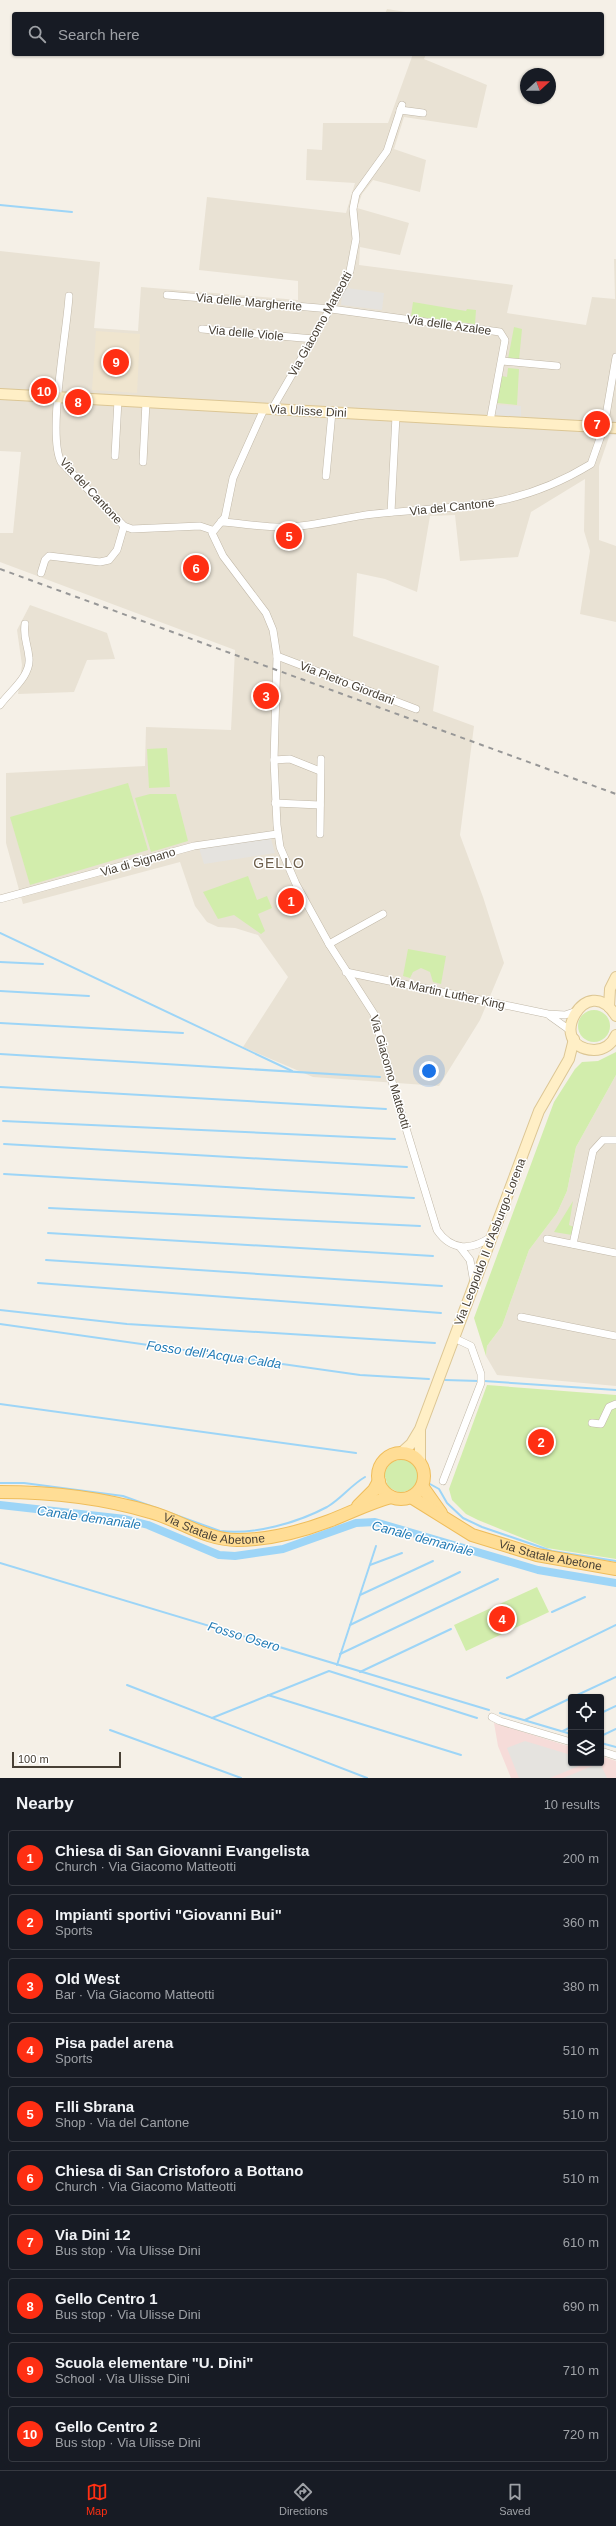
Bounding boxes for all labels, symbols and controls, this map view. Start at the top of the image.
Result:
search box [12,12,604,56]
icon: search [26,23,48,45]
text: Search here [58,26,140,43]
north arrow [520,68,556,104]
street label: Via Giacomo Matteotti [285,269,355,379]
street label: Via delle Margherite [195,290,303,314]
street label: Via delle Azalee [406,312,492,338]
street label: Via delle Viole [208,323,285,343]
pin: 9 [103,347,129,377]
pin: 10 [31,376,57,406]
pin: 8 [65,387,91,417]
street label: Via Ulisse Dini [269,402,347,420]
pin: 7 [584,409,610,439]
street label: Via del Cantone [57,455,125,527]
street label: Via del Cantone [409,496,495,518]
pin: 5 [276,521,302,551]
pin: 6 [183,553,209,583]
street label: Via Pietro Giordani [298,658,396,708]
pin: 3 [253,681,279,711]
street label: Via di Signano [99,845,177,879]
district label: GELLO [253,855,305,871]
pin: 1 [278,886,304,916]
street label: Via Martin Luther King [388,974,506,1012]
street label: Via Giacomo Matteotti [367,1013,413,1131]
your location [419,1061,439,1081]
street label: Via Leopoldo II d'Asburgo-Lorena [452,1156,529,1328]
water label: Fosso dell'Acqua Calda [145,1338,282,1371]
pin: 2 [528,1427,554,1457]
water label: Canale demaniale [36,1503,142,1532]
street label: Via Statale Abetone [161,1510,266,1547]
water label: Canale demaniale [370,1518,475,1559]
street label: Via Statale Abetone [497,1537,603,1573]
pin: 4 [489,1604,515,1634]
water label: Fosso Osero [206,1618,282,1655]
map controls [568,1694,604,1766]
button: locate [568,1694,604,1730]
button: layers [568,1730,604,1766]
scale bar [12,1750,121,1769]
text: 100 m [18,1753,49,1765]
text: Nearby [16,1794,74,1813]
text: 10 results [544,1797,600,1812]
text: Chiesa di San Giovanni Evangelista [55,1842,309,1859]
text: 1 [26,1851,34,1866]
text: 200 m [563,1851,599,1866]
text: Church · Via Giacomo Matteotti [55,1859,236,1874]
text: Impianti sportivi "Giovanni Bui" [55,1906,282,1923]
text: 2 [26,1915,34,1930]
text: 360 m [563,1915,599,1930]
text: Sports [55,1923,93,1938]
text: Old West [55,1970,120,1987]
text: 3 [26,1979,34,1994]
text: 380 m [563,1979,599,1994]
text: Bar · Via Giacomo Matteotti [55,1987,214,2002]
text: Pisa padel arena [55,2034,173,2051]
text: 4 [26,2043,34,2058]
text: 510 m [563,2043,599,2058]
text: Sports [55,2051,93,2066]
text: F.lli Sbrana [55,2098,134,2115]
text: 5 [26,2107,34,2122]
text: 510 m [563,2107,599,2122]
text: Shop · Via del Cantone [55,2115,189,2130]
text: Chiesa di San Cristoforo a Bottano [55,2162,303,2179]
text: 6 [26,2171,34,2186]
text: 510 m [563,2171,599,2186]
text: Church · Via Giacomo Matteotti [55,2179,236,2194]
text: Via Dini 12 [55,2226,131,2243]
text: 7 [26,2235,34,2250]
text: 610 m [563,2235,599,2250]
text: Bus stop · Via Ulisse Dini [55,2243,201,2258]
text: Gello Centro 1 [55,2290,158,2307]
text: 8 [26,2299,34,2314]
text: 690 m [563,2299,599,2314]
text: Bus stop · Via Ulisse Dini [55,2307,201,2322]
text: Scuola elementare "U. Dini" [55,2354,253,2371]
text: 9 [26,2363,34,2378]
text: 710 m [563,2363,599,2378]
text: School · Via Ulisse Dini [55,2371,190,2386]
text: Gello Centro 2 [55,2418,158,2435]
text: 10 [23,2427,37,2442]
text: 720 m [563,2427,599,2442]
text: Bus stop · Via Ulisse Dini [55,2435,201,2450]
tab: Map [86,2481,108,2517]
tab: Directions [279,2481,328,2517]
tab: Saved [499,2481,530,2517]

